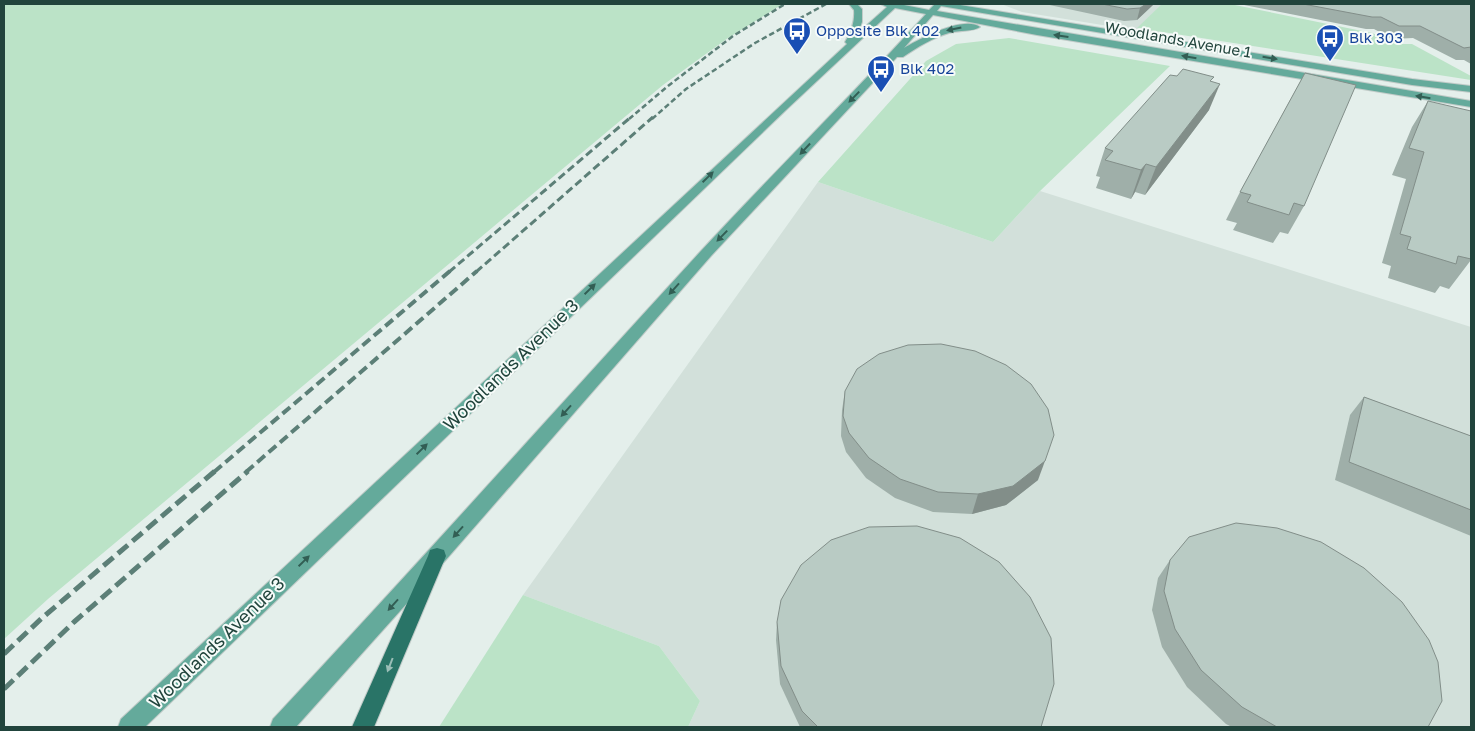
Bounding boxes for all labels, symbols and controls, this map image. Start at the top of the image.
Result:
bus stop icon: Opposite Blk 402 [782,16,812,55]
street label: Woodlands Avenue 1 [1104,17,1253,61]
place label: Opposite Blk 402 [816,21,939,39]
bus stop icon: Blk 303 [1315,23,1345,62]
one-way arrow [946,25,961,33]
place label: Blk 303 [1349,28,1403,46]
one-way arrow [1053,31,1069,39]
one-way arrow [1181,52,1197,60]
bus stop icon: Blk 402 [866,54,896,93]
one-way arrow [1262,55,1278,63]
place label: Blk 402 [900,59,954,77]
one-way arrow [848,90,860,102]
one-way arrow [1415,93,1431,101]
one-way arrow [799,142,811,154]
one-way arrow [702,171,714,183]
one-way arrow [716,230,728,242]
one-way arrow [584,283,596,295]
one-way arrow [668,283,680,295]
street label: Woodlands Avenue 3 [438,294,583,435]
one-way arrow [560,404,572,416]
one-way arrow [415,443,427,455]
one-way arrow [452,526,464,538]
one-way arrow [298,555,310,567]
street label: Woodlands Avenue 3 [144,572,289,713]
one-way arrow [387,598,399,610]
one-way arrow [386,658,394,673]

